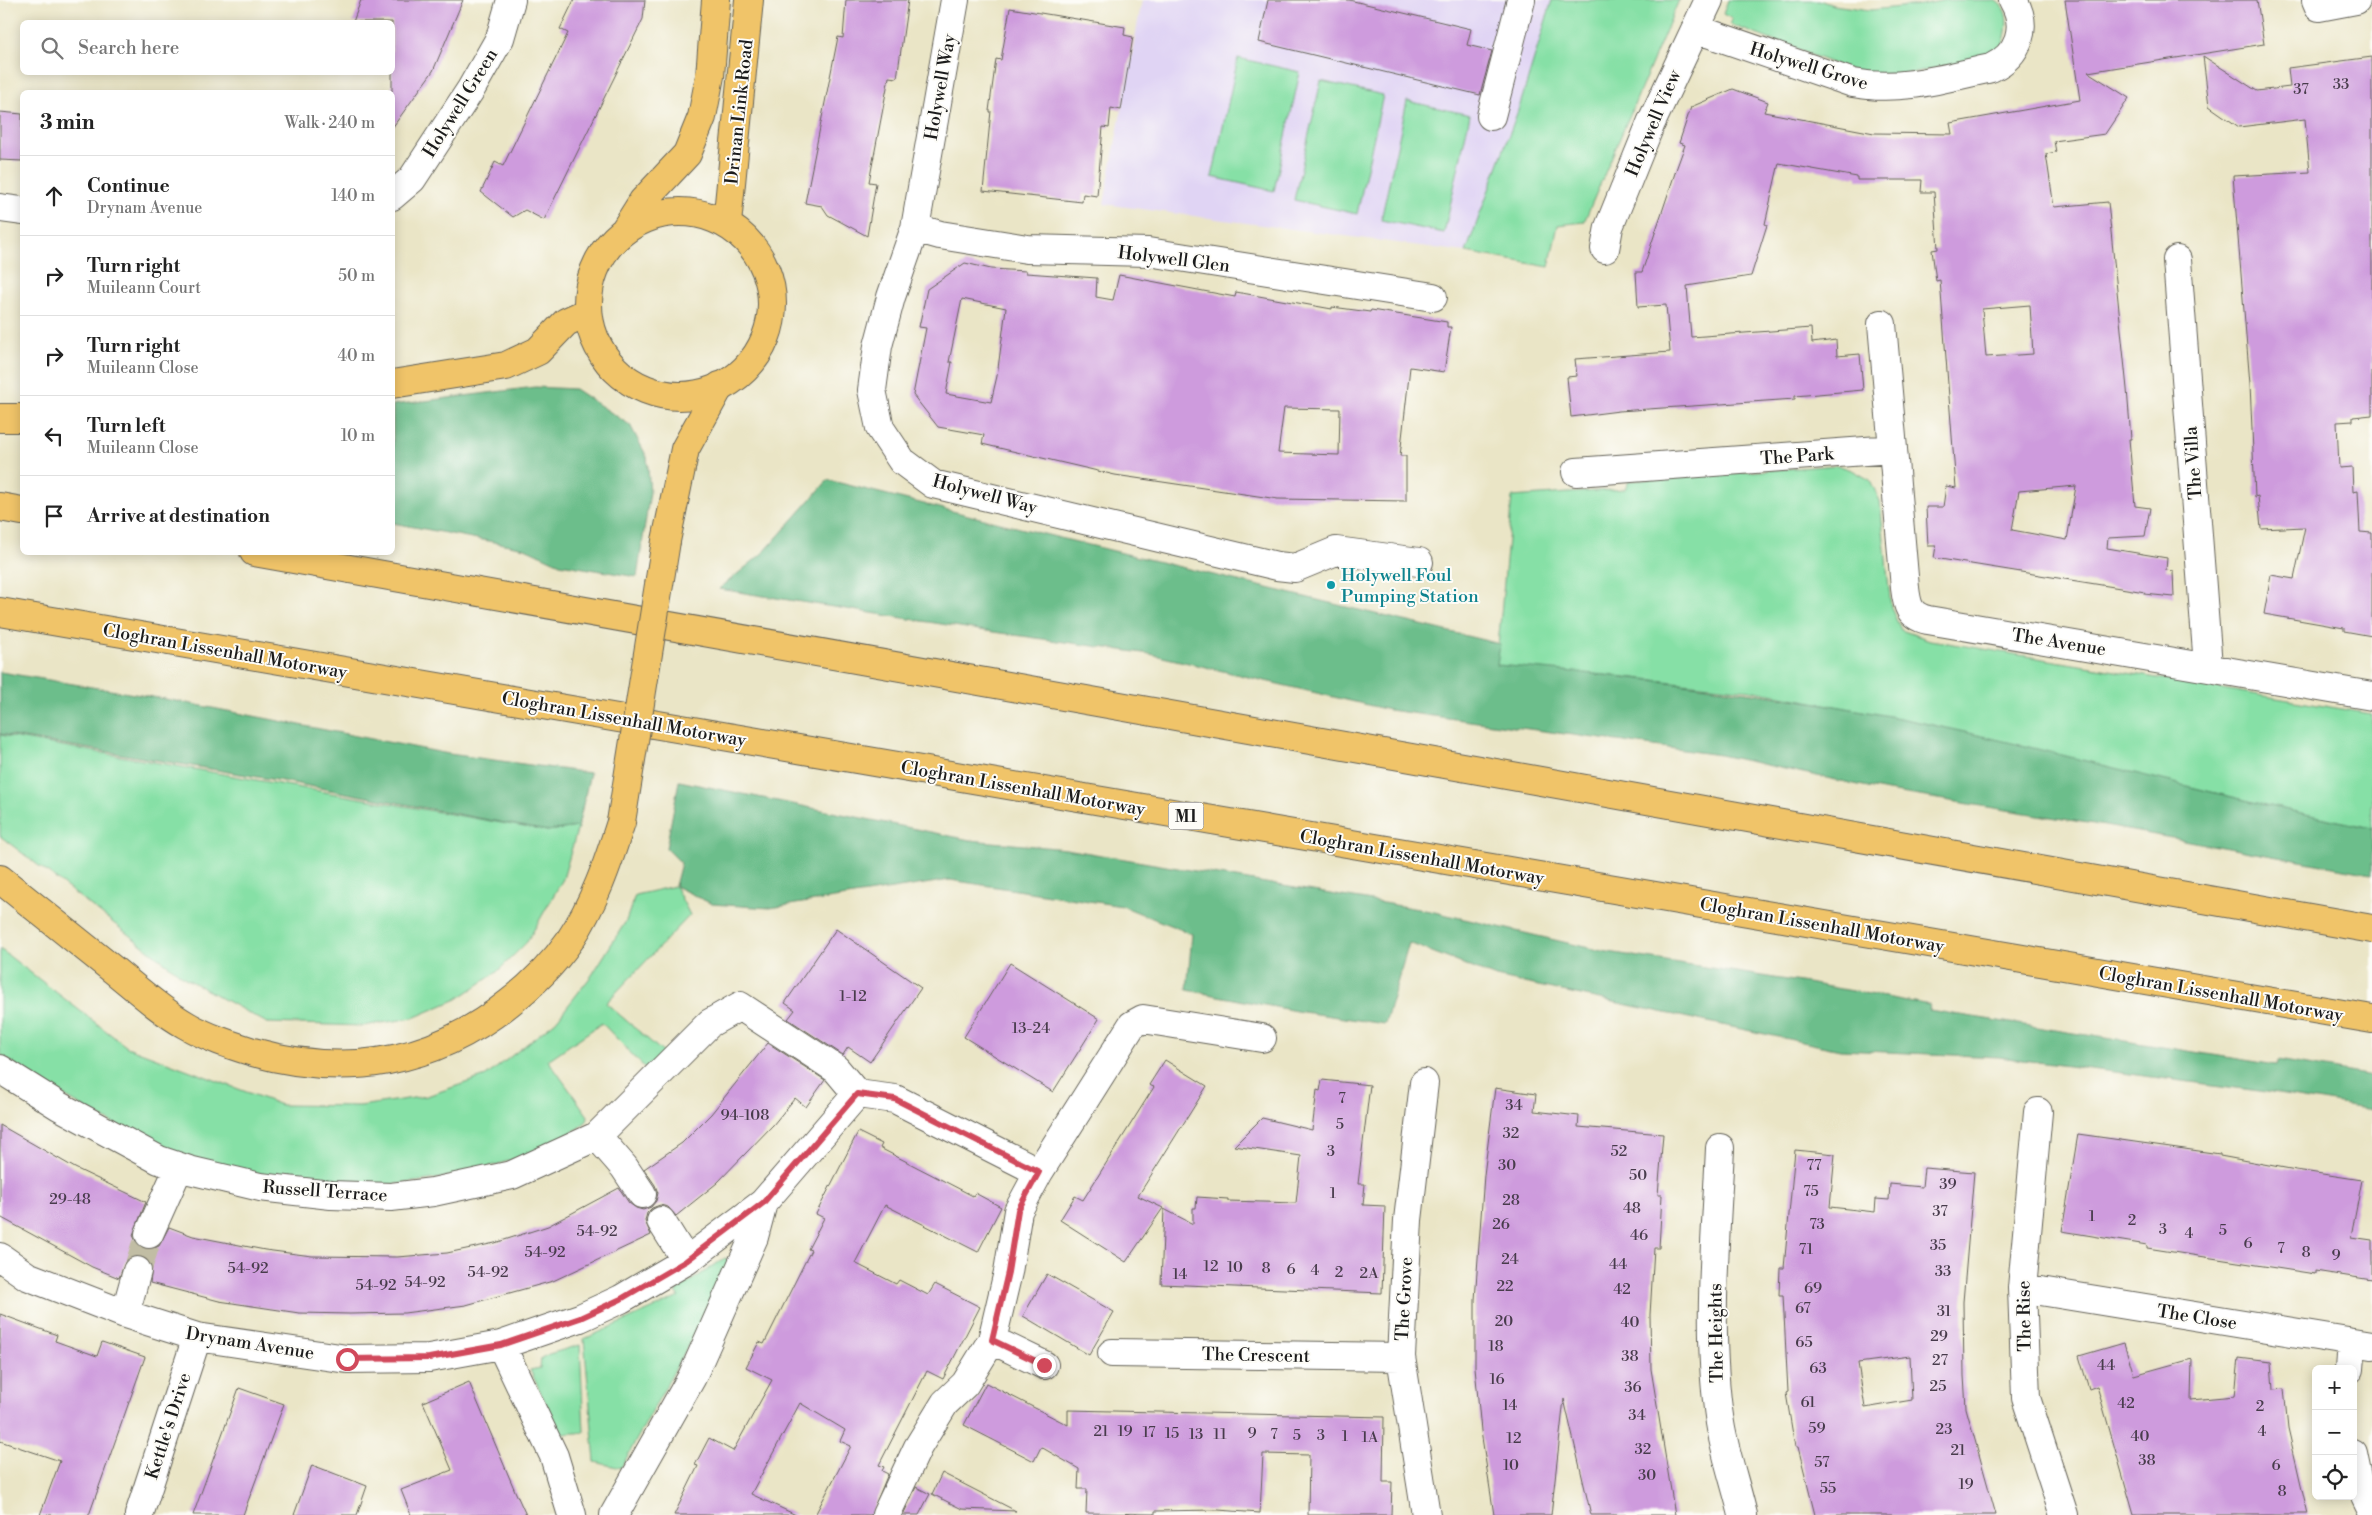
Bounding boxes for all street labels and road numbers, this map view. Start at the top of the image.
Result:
street label: Holywell Way [920,32,961,142]
street label: Drinan Link Road [720,38,759,186]
street label: Holywell Grove [1747,38,1871,95]
street label: Holywell Green [418,44,503,162]
street label: Holywell View [1621,66,1686,180]
street label: Holywell Glen [1117,241,1232,278]
street label: The Villa [2179,425,2208,500]
street label: The Park [1760,442,1836,471]
street label: Holywell Way [930,469,1040,520]
street label: Cloghran Lissenhall Motorway [101,619,349,684]
street label: The Avenue [2010,624,2108,661]
street label: Cloghran Lissenhall Motorway [500,687,748,752]
street label: Cloghran Lissenhall Motorway [899,756,1147,821]
road number: M1 [1168,802,1204,829]
street label: Cloghran Lissenhall Motorway [1298,825,1546,890]
street label: Cloghran Lissenhall Motorway [1698,893,1946,958]
street label: Cloghran Lissenhall Motorway [2097,962,2345,1027]
street label: Russell Terrace [262,1176,388,1207]
street label: The Grove [1391,1256,1418,1342]
street label: The Rise [2012,1280,2037,1352]
street label: The Heights [1704,1283,1729,1383]
street label: The Close [2155,1300,2239,1335]
street label: Drynam Avenue [184,1322,316,1365]
street label: The Crescent [1202,1343,1311,1368]
street label: Kettle's Drive [140,1370,197,1482]

